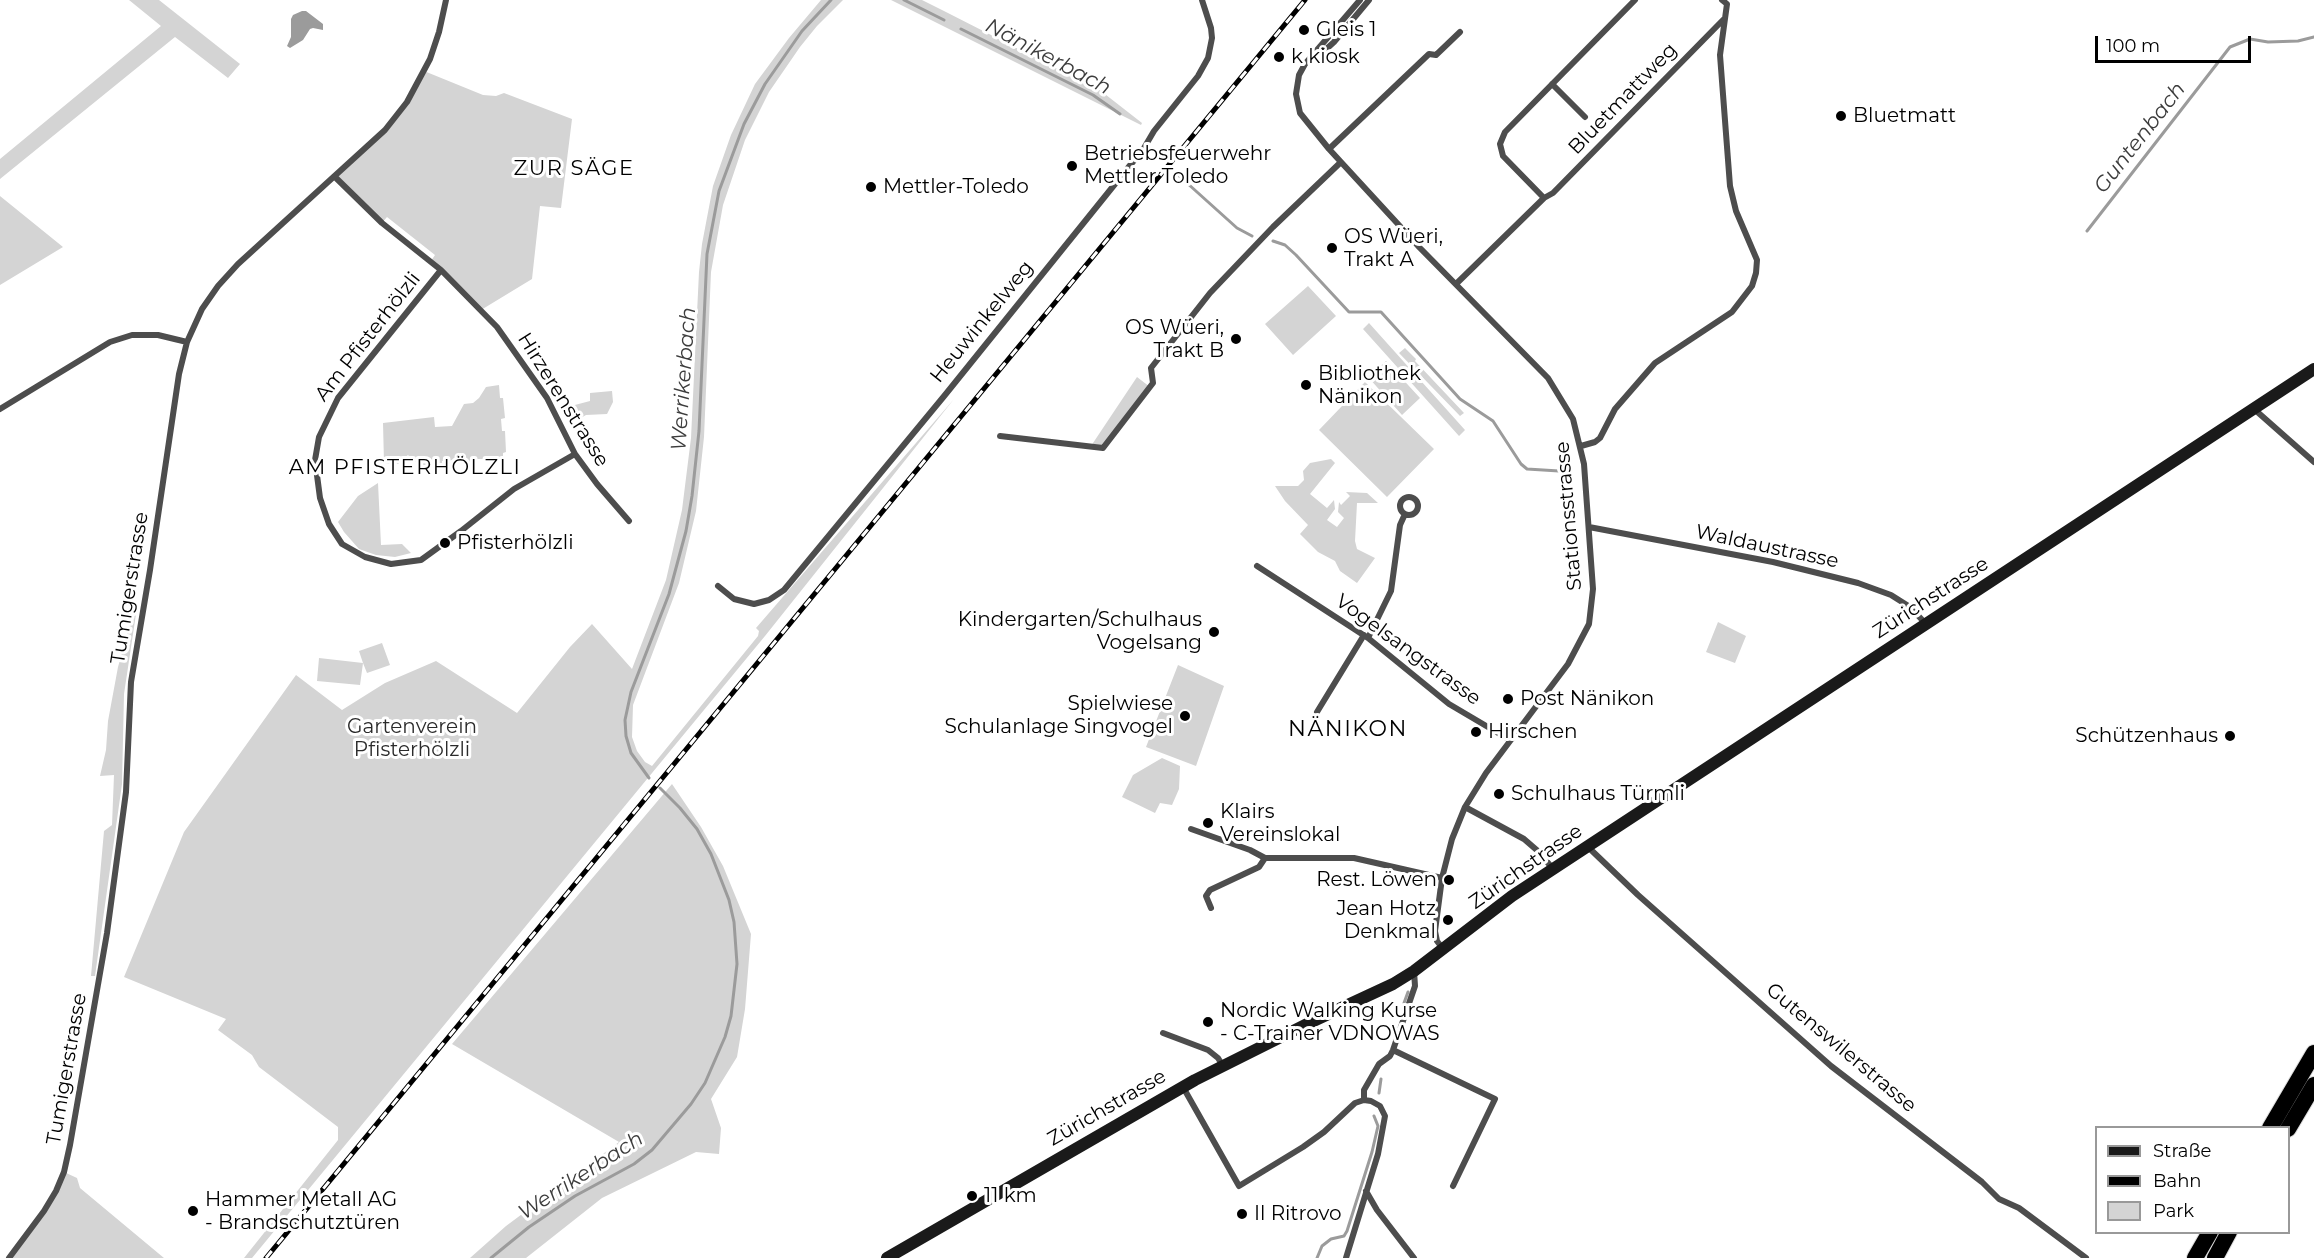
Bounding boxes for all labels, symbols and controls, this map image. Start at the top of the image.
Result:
water label: Nänikerbach [981,13,1115,101]
place label: Gleis 1 [1316,18,1377,42]
marker: Gleis 1 [1297,23,1311,37]
scale bar [2098,24,2254,62]
text: 100 m [2106,35,2160,57]
street label: Bluetmattweg [1564,38,1682,160]
place label: k kiosk [1291,45,1360,69]
marker: k kiosk [1272,50,1286,64]
water label: Guntenbach [2089,77,2191,199]
place label: Bluetmatt [1853,104,1956,128]
marker: Bluetmatt [1834,109,1848,123]
place label: Betriebsfeuerwehr Mettler Toledo [1084,142,1271,189]
district label: ZUR SÄGE [513,156,635,182]
marker: Betriebsfeuerwehr Mettler Toledo [1065,159,1079,173]
place label: Mettler-Toledo [883,175,1029,199]
marker: Mettler-Toledo [864,180,878,194]
place label: OS Wüeri, Trakt A [1344,225,1443,272]
marker: OS Wüeri, Trakt A [1325,241,1339,255]
street label: Heuwinkelweg [925,256,1039,388]
street label: Am Pfisterhölzli [310,268,426,406]
water label: Werrikerbach [666,306,702,452]
place label: OS Wüeri, Trakt B [1125,316,1224,363]
street label: Hirzerenstrasse [512,328,614,472]
marker: OS Wüeri, Trakt B [1229,332,1243,346]
place label: Bibliothek Nänikon [1318,362,1421,409]
marker: Bibliothek Nänikon [1299,378,1313,392]
street label: Stationsstrasse [1551,440,1587,592]
district label: AM PFISTERHÖLZLI [289,455,521,481]
street label: Tumigerstrasse [106,510,154,666]
street label: Waldaustrasse [1693,520,1841,574]
place label: Pfisterhölzli [457,531,574,555]
marker: Pfisterhölzli [438,536,452,550]
street label: Zürichstrasse [1869,552,1993,644]
street label: Vogelsangstrasse [1331,589,1485,711]
place label: Kindergarten/Schulhaus Vogelsang [958,608,1202,655]
marker: Kindergarten/Schulhaus Vogelsang [1207,625,1221,639]
place label: Post Nänikon [1520,687,1654,711]
place label: Spielwiese Schulanlage Singvogel [945,692,1173,739]
marker: Post Nänikon [1501,692,1515,706]
marker: Spielwiese Schulanlage Singvogel [1178,709,1192,723]
park label: Gartenverein Pfisterhölzli [347,715,477,762]
district label: NÄNIKON [1288,717,1408,743]
place label: Hirschen [1488,720,1578,744]
place label: Schützenhaus [2075,724,2218,748]
marker: Hirschen [1469,725,1483,739]
marker: Schützenhaus [2223,729,2237,743]
place label: Schulhaus Türmli [1511,782,1685,806]
marker: Schulhaus Türmli [1492,787,1506,801]
place label: Klairs Vereinslokal [1220,800,1340,847]
marker: Klairs Vereinslokal [1201,816,1215,830]
street label: Zürichstrasse [1465,819,1587,915]
place label: Rest. Löwen [1316,868,1437,892]
marker: Rest. Löwen [1442,873,1456,887]
place label: Jean Hotz Denkmal [1337,897,1436,944]
marker: Jean Hotz Denkmal [1441,913,1455,927]
street label: Gutenswilerstrasse [1761,978,1921,1118]
street label: Tumigerstrasse [42,991,92,1147]
place label: Nordic Walking Kurse - C-Trainer VDNOWAS [1220,999,1439,1046]
marker: Nordic Walking Kurse - C-Trainer VDNOWAS [1201,1015,1215,1029]
street label: Zürichstrasse [1044,1064,1170,1152]
water label: Werrikerbach [514,1126,648,1226]
legend [2095,1126,2290,1234]
text: Straße [2153,1140,2211,1162]
text: Bahn [2153,1170,2202,1192]
place label: 11 km [984,1184,1037,1208]
place label: Hammer Metall AG - Brandschutztüren [205,1188,400,1235]
marker: 11 km [965,1189,979,1203]
text: Park [2153,1200,2194,1222]
place label: Il Ritrovo [1254,1202,1342,1226]
marker: Hammer Metall AG - Brandschutztüren [186,1204,200,1218]
marker: Il Ritrovo [1235,1207,1249,1221]

